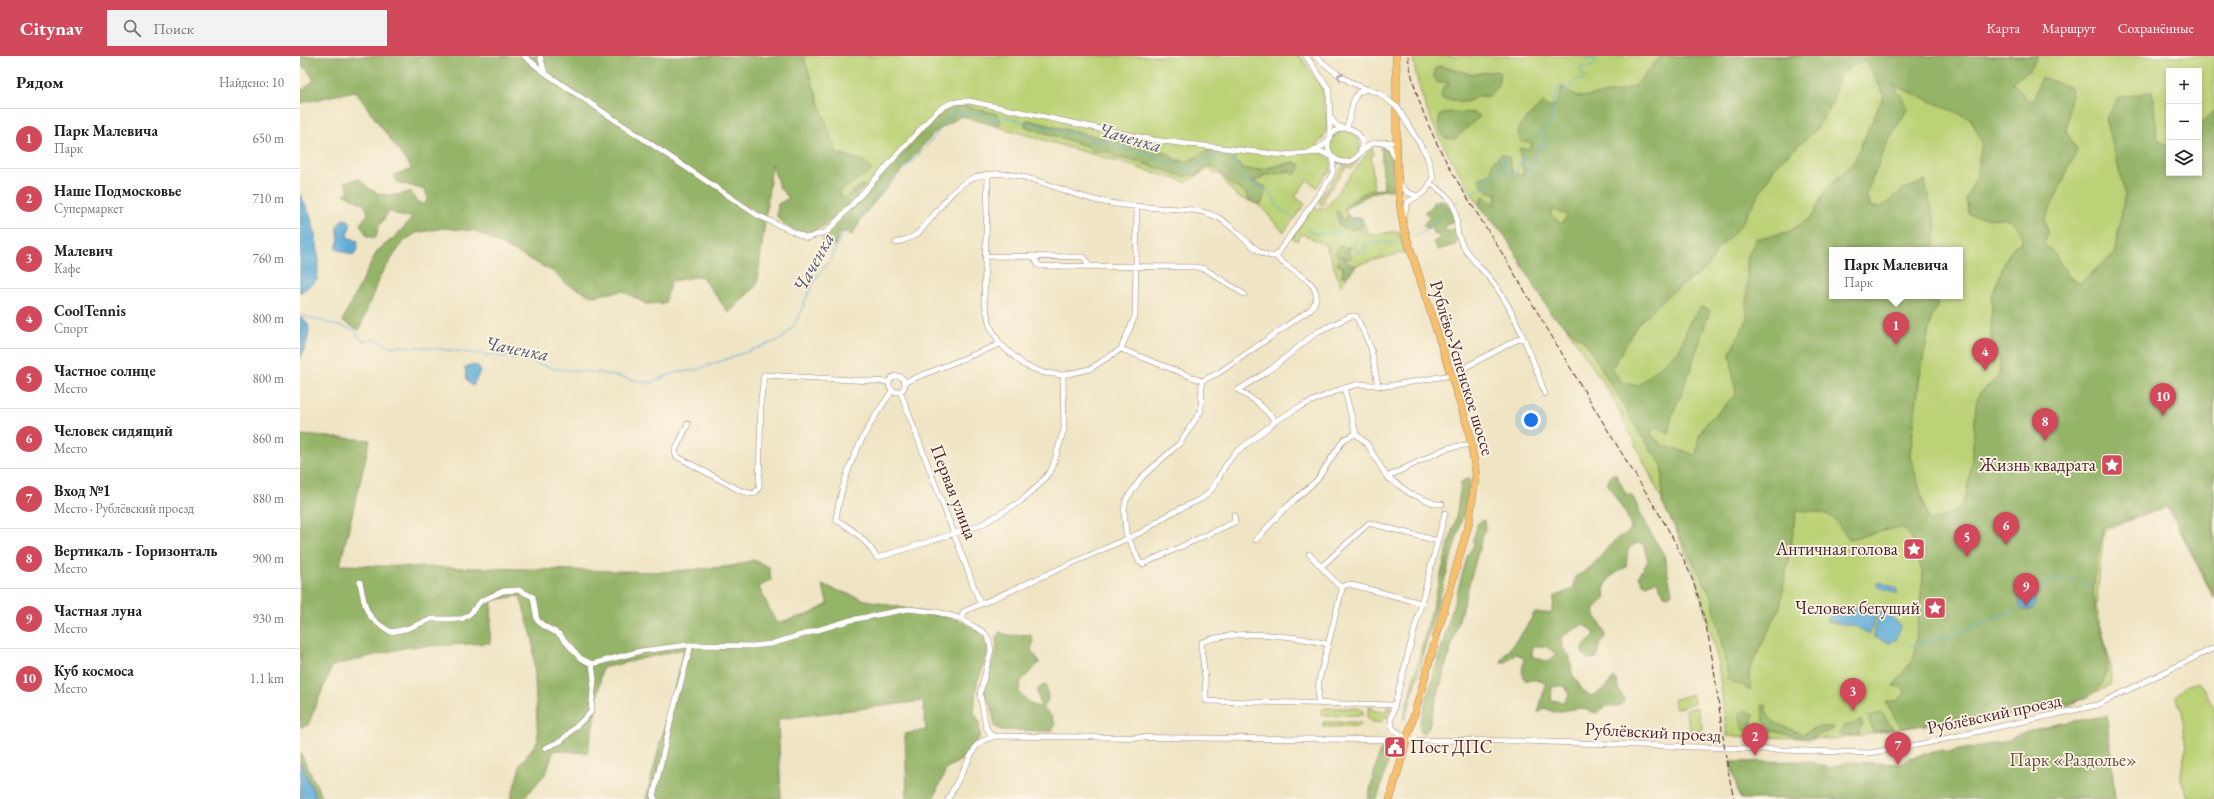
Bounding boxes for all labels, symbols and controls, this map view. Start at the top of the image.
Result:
search box [107,10,387,46]
text: Citynav [20,16,83,41]
icon: search [121,17,143,39]
text: Поиск [153,19,194,38]
text: Карта [1987,19,2020,37]
text: Маршрут [2042,19,2096,37]
text: Сохранённые [2118,19,2194,37]
map controls [2166,68,2202,176]
button: + [2166,68,2202,104]
text: Рядом [16,71,64,93]
one-way arrow [1337,73,1344,81]
text: Найдено: 10 [219,74,284,91]
button: − [2166,104,2202,140]
water label: Чаченка [1095,117,1164,158]
text: Парк Малевича [54,121,158,140]
text: 1 [26,130,32,147]
text: 650 m [253,130,284,147]
text: Парк [54,140,83,157]
button: layers [2166,140,2202,176]
text: Наше Подмосковье [54,181,181,200]
text: 2 [26,190,32,207]
text: 710 m [253,190,284,207]
text: Супермаркет [54,200,124,217]
water label: Чаченка [787,228,840,297]
text: Малевич [54,241,113,260]
popup [1829,247,1963,299]
text: 3 [26,250,32,267]
text: 760 m [253,250,284,267]
text: Парк Малевича [1844,255,1948,274]
text: Кафе [54,260,80,277]
text: Парк [1844,274,1873,291]
street label: Рублёво-Успенское шоссе [1425,278,1500,458]
text: CoolTennis [54,301,126,320]
text: 4 [26,310,32,327]
text: 800 m [253,310,284,327]
pin: 1 [1883,312,1909,345]
text: Спорт [54,320,88,337]
water label: Чаченка [483,330,551,367]
pin: 4 [1972,338,1998,371]
text: Частное солнце [54,361,156,380]
text: 5 [26,370,32,387]
text: 800 m [253,370,284,387]
text: Место [54,380,87,397]
pin: 10 [2150,383,2176,416]
pin: 8 [2032,408,2058,441]
your location [1521,410,1541,430]
text: Человек сидящий [54,421,173,440]
text: 6 [26,430,32,447]
text: 860 m [253,430,284,447]
text: Место [54,440,87,457]
street label: Первая улица [926,441,983,543]
place icon: Жизнь квадрата [2099,452,2125,478]
place label: Жизнь квадрата [1978,453,2097,476]
text: Вход №1 [54,481,111,500]
text: 7 [26,490,32,507]
text: 880 m [253,490,284,507]
text: Место · Рублёвский проезд [54,500,194,517]
pin: 6 [1993,512,2019,545]
pin: 5 [1954,524,1980,557]
place icon: Античная голова [1901,536,1927,562]
place label: Античная голова [1775,537,1899,560]
text: Вертикаль - Горизонталь [54,541,218,560]
text: 8 [26,550,32,567]
text: 900 m [253,550,284,567]
text: Место [54,560,87,577]
pin: 9 [2013,573,2039,606]
place icon: Человек бегущий [1922,595,1948,621]
place label: Человек бегущий [1795,596,1920,619]
text: Частная луна [54,601,142,620]
text: 9 [26,610,32,627]
text: 930 m [253,610,284,627]
text: Место [54,620,87,637]
text: Куб космоса [54,661,134,680]
text: 10 [22,670,36,687]
text: 1.1 km [250,670,284,687]
pin: 3 [1840,678,1866,711]
text: Место [54,680,87,697]
street label: Рублёвский проезд [1925,688,2063,739]
street label: Рублёвский проезд [1584,716,1722,747]
pin: 2 [1742,723,1768,756]
pin: 7 [1885,732,1911,765]
public building icon: Пост ДПС [1382,734,1408,760]
place label: Пост ДПС [1410,735,1493,758]
park label: Парк «Раздолье» [2009,748,2137,771]

